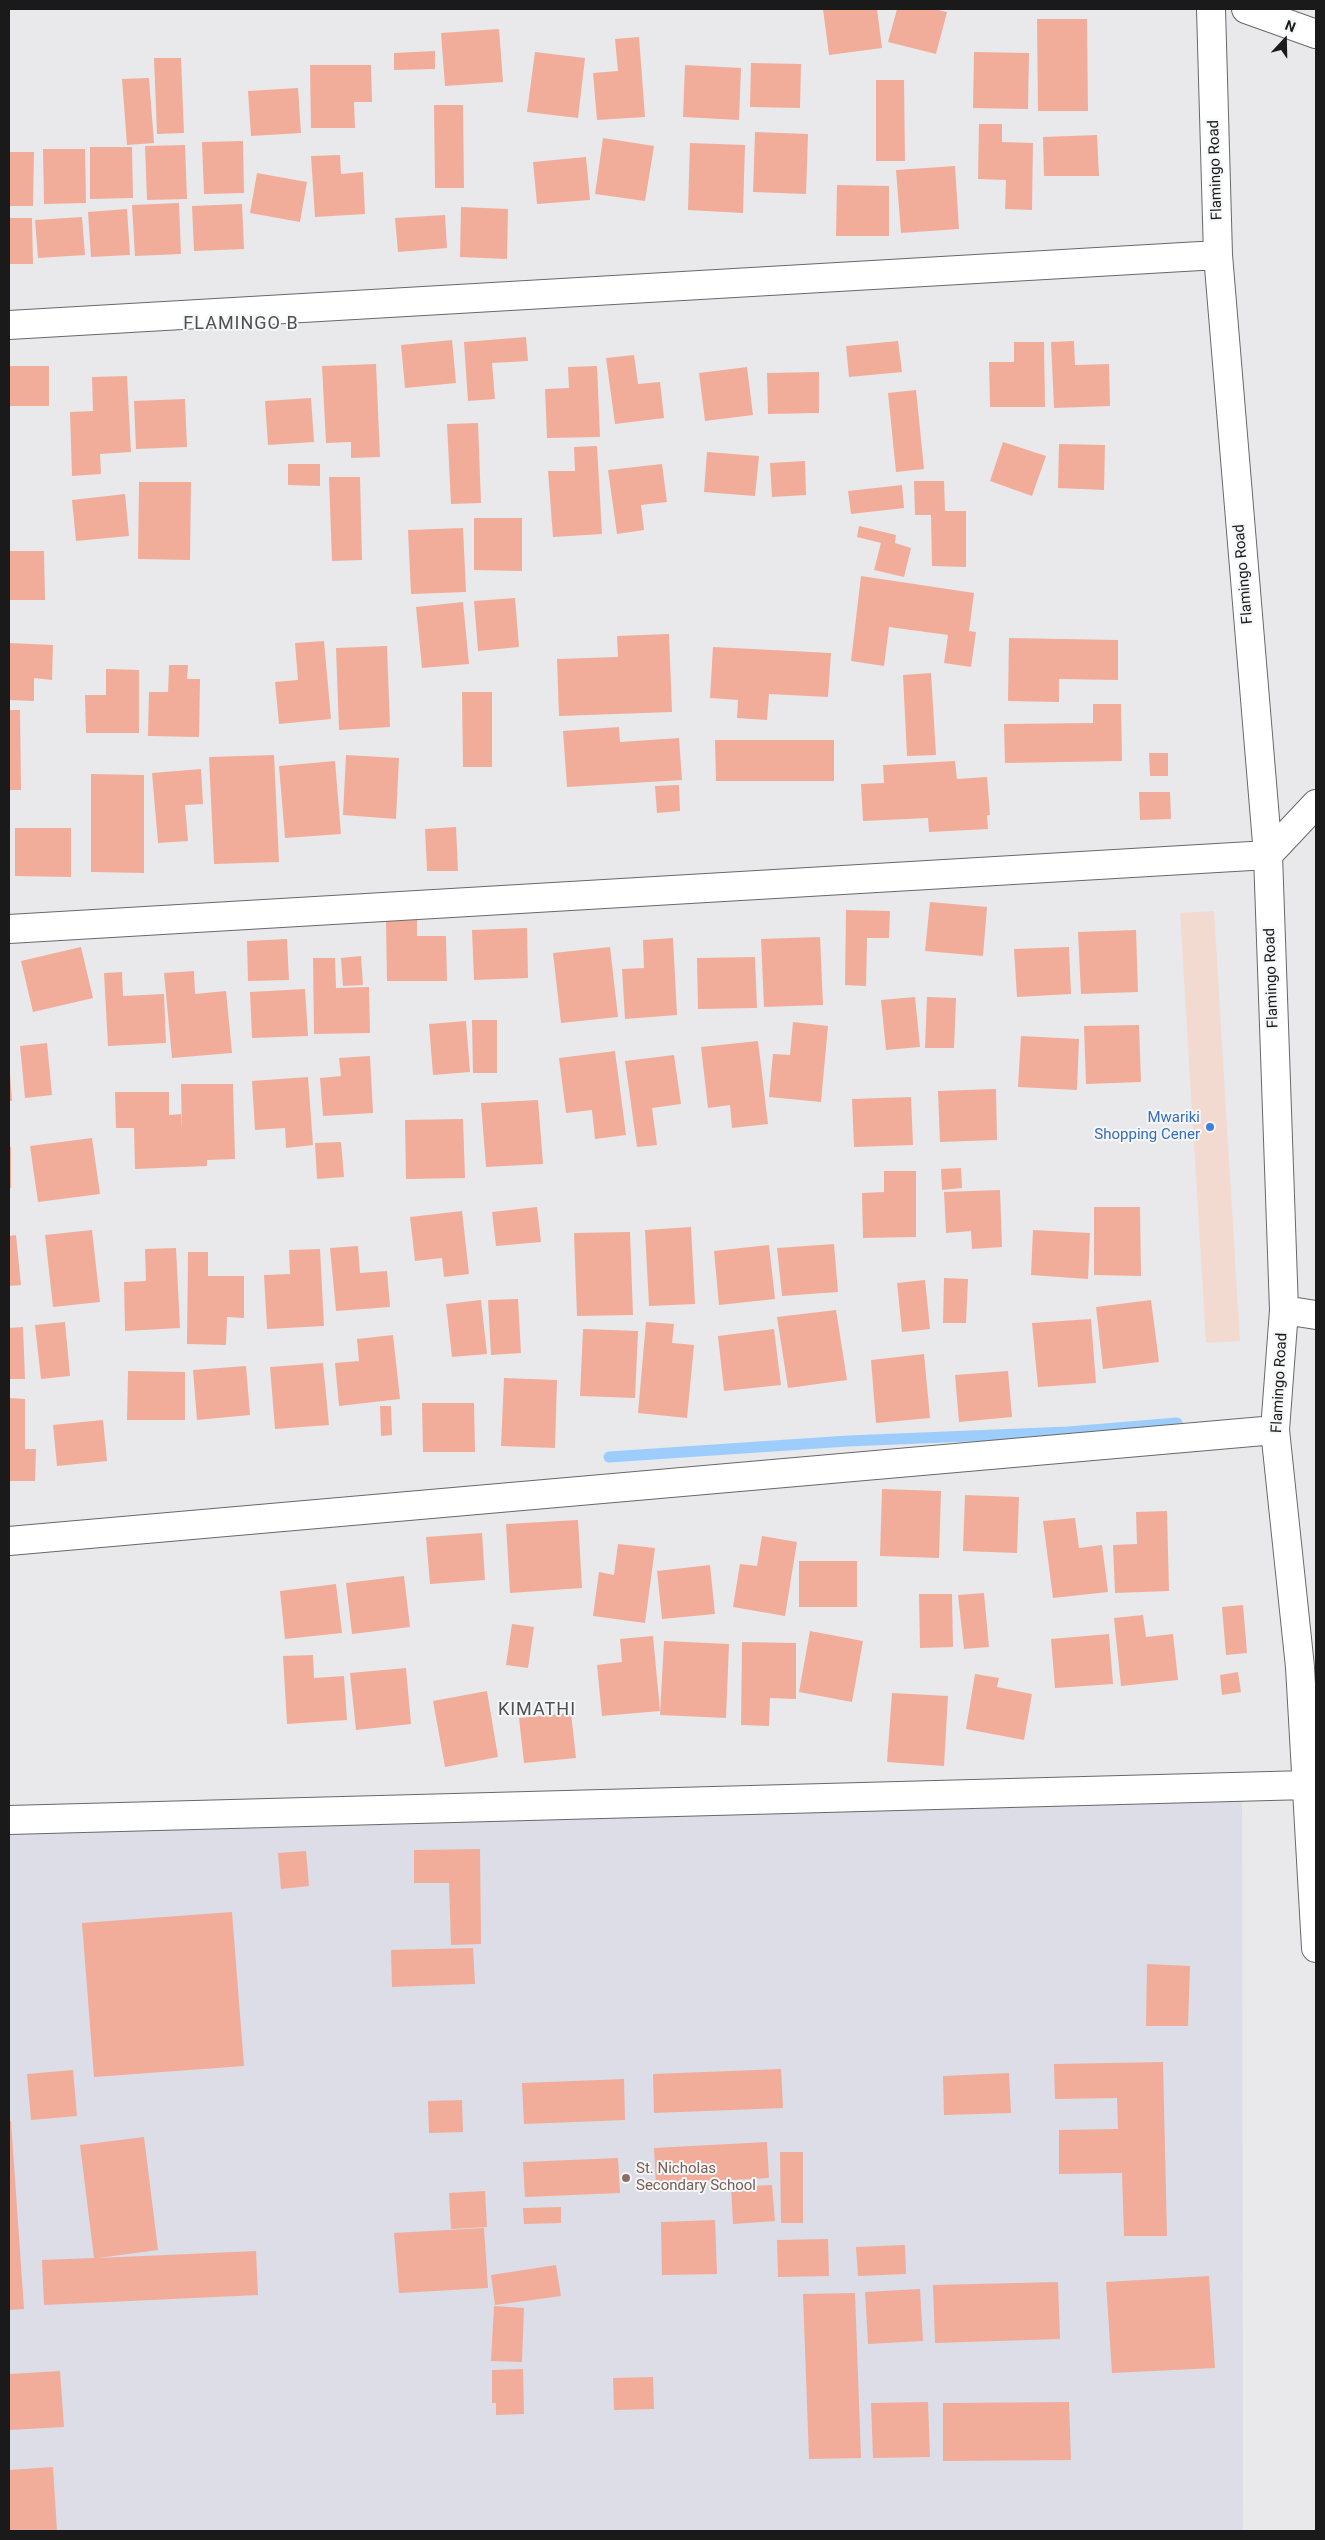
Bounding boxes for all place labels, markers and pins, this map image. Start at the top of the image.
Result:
place label: Mwariki Shopping Cener [1094,1109,1200,1144]
marker: Mwariki Shopping Cener [1204,1121,1216,1133]
place label: St. Nicholas Secondary School [636,2160,756,2195]
marker: St. Nicholas Secondary School [620,2172,632,2184]

